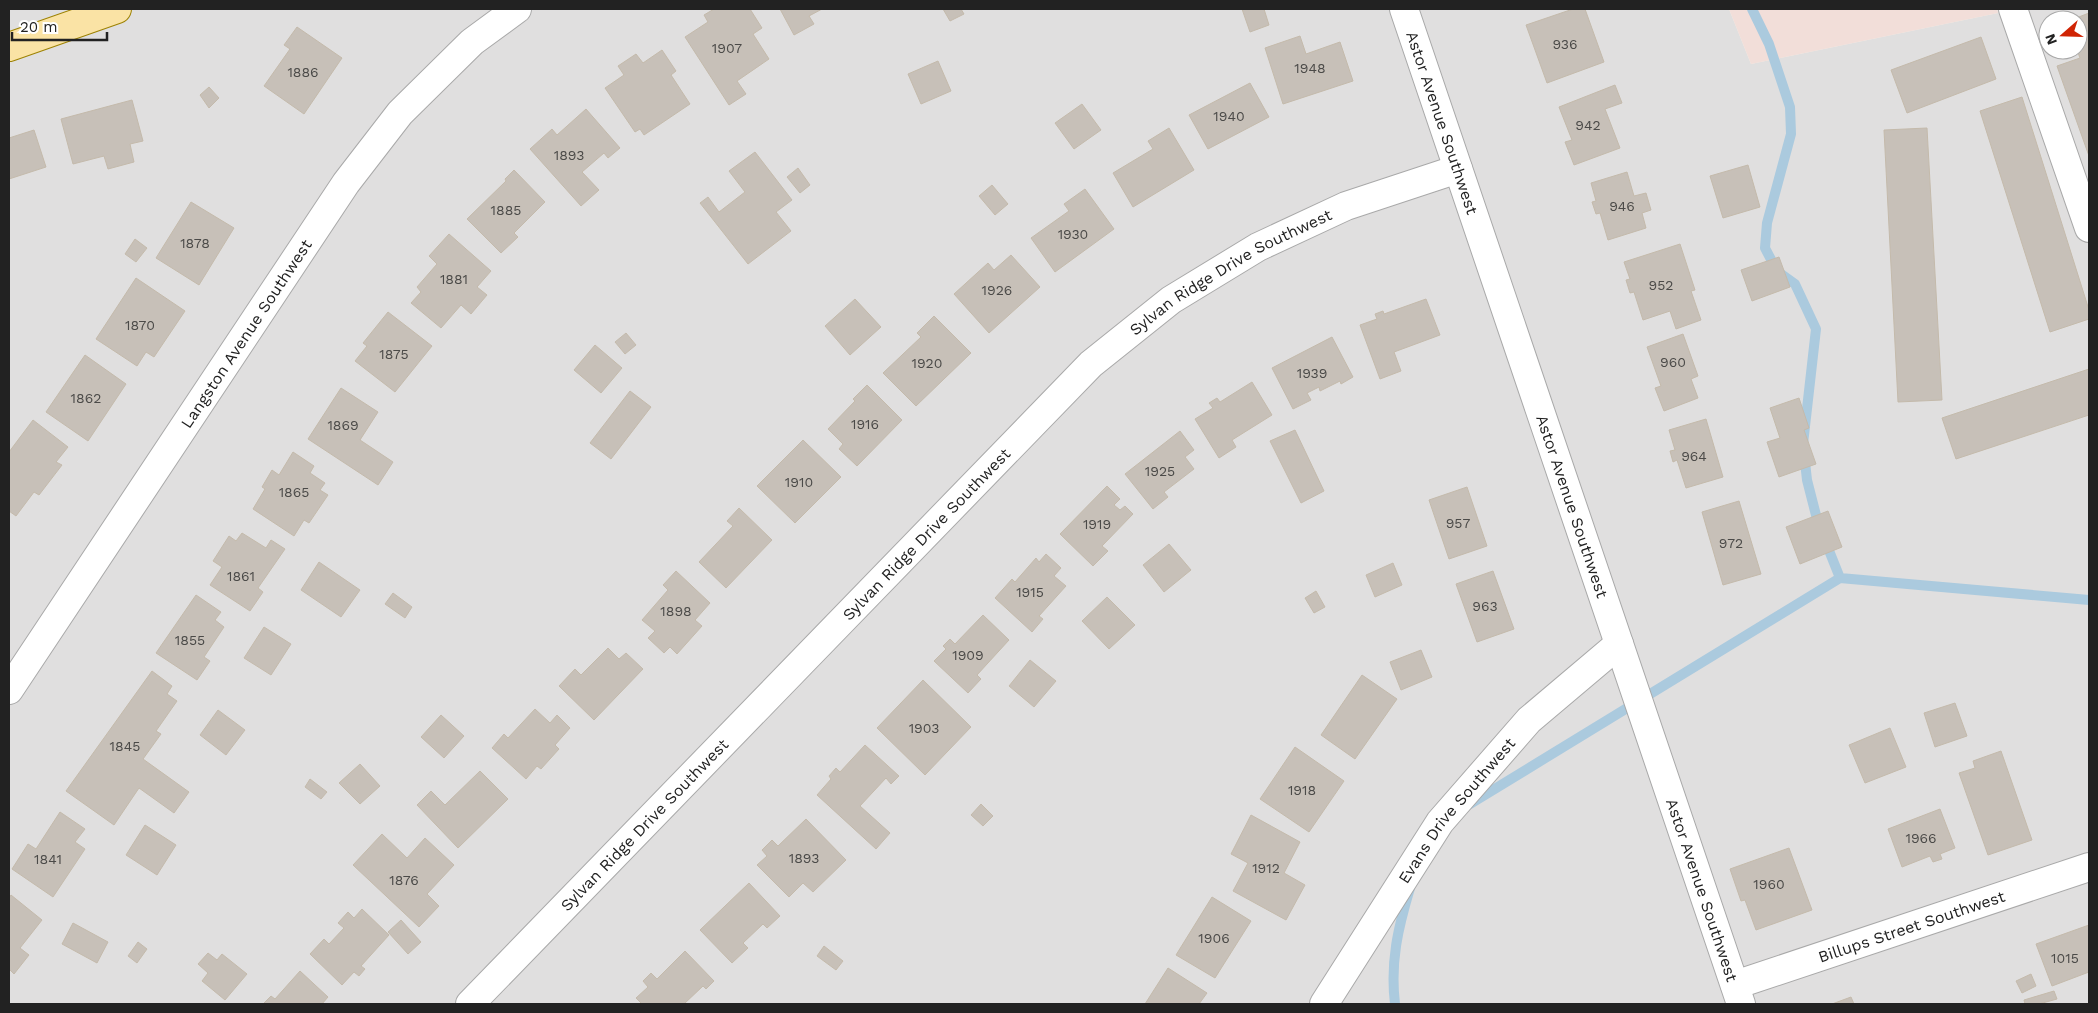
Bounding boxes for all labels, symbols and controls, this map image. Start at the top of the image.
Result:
scale bar [12,10,108,42]
north arrow [2038,10,2088,60]
text: 20 m [20,18,58,36]
street label: Astor Avenue Southwest [1402,29,1482,217]
text: N [2041,32,2060,47]
house number: 936 [1552,36,1578,52]
house number: 1907 [712,40,742,56]
house number: 1948 [1294,60,1326,76]
house number: 1886 [287,64,319,80]
house number: 1940 [1213,108,1245,124]
house number: 942 [1575,117,1601,133]
house number: 1893 [554,147,584,163]
house number: 946 [1609,198,1635,214]
house number: 1885 [491,202,521,218]
street label: Sylvan Ridge Drive Southwest [1126,205,1335,339]
house number: 1930 [1058,226,1088,242]
house number: 1878 [180,235,210,251]
street label: Langston Avenue Southwest [177,236,316,432]
house number: 1881 [440,271,468,287]
house number: 952 [1649,277,1673,293]
house number: 1926 [982,282,1012,298]
house number: 1870 [125,317,155,333]
house number: 1875 [379,346,409,362]
house number: 960 [1660,354,1686,370]
house number: 1920 [912,355,942,371]
house number: 1939 [1297,365,1327,381]
house number: 1862 [71,390,101,406]
street label: Astor Avenue Southwest [1532,412,1612,601]
house number: 1916 [851,416,879,432]
house number: 1869 [327,417,359,433]
street label: Sylvan Ridge Drive Southwest [839,444,1014,624]
house number: 964 [1681,448,1707,464]
house number: 1925 [1145,463,1175,479]
house number: 1910 [785,474,813,490]
house number: 1865 [279,484,309,500]
house number: 957 [1446,515,1470,531]
house number: 1919 [1083,516,1111,532]
house number: 972 [1719,535,1743,551]
house number: 1861 [227,568,255,584]
house number: 1915 [1016,584,1044,600]
house number: 963 [1472,598,1498,614]
house number: 1898 [660,603,692,619]
house number: 1855 [175,632,205,648]
house number: 1909 [952,647,984,663]
house number: 1903 [909,720,939,736]
street label: Evans Drive Southwest [1394,734,1519,887]
street label: Sylvan Ridge Drive Southwest [557,735,732,915]
house number: 1845 [110,738,140,754]
house number: 1918 [1288,782,1316,798]
street label: Astor Avenue Southwest [1662,796,1742,984]
house number: 1966 [1905,830,1937,846]
house number: 1893 [789,850,819,866]
house number: 1841 [34,851,62,867]
house number: 1912 [1252,860,1280,876]
house number: 1876 [389,872,419,888]
house number: 1960 [1753,876,1785,892]
street label: Billups Street Southwest [1816,887,2008,967]
house number: 1906 [1198,930,1230,946]
house number: 1015 [2051,950,2079,966]

